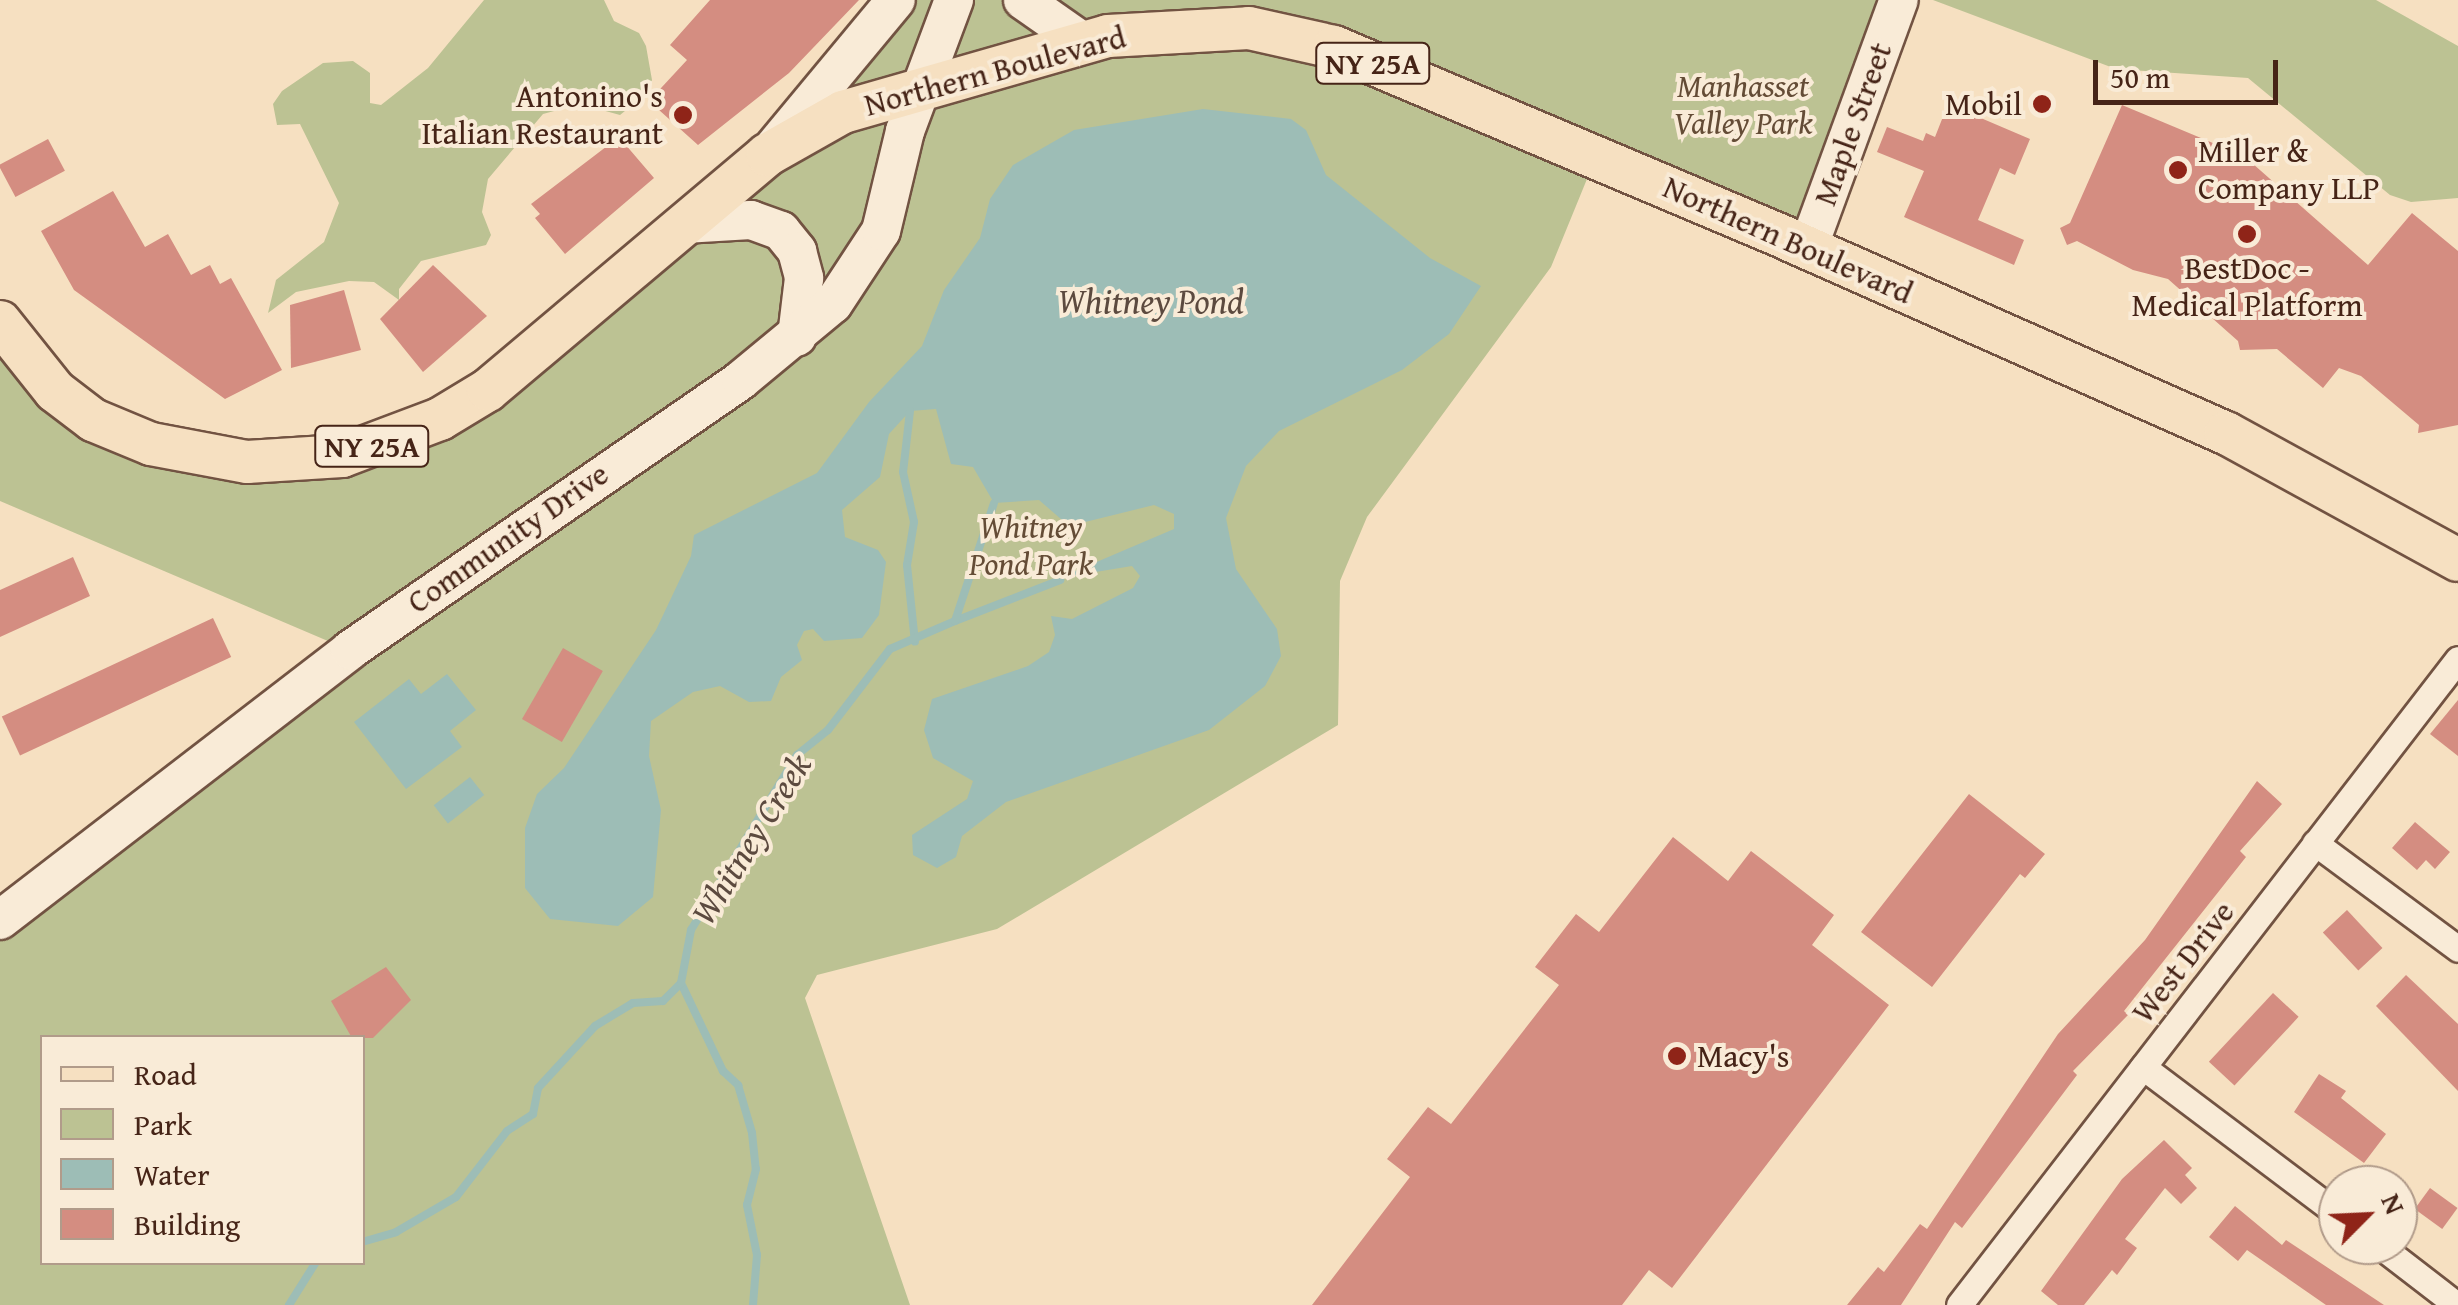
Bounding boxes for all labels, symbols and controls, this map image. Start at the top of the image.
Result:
street label: Northern Boulevard [860,18,1130,124]
street label: Maple Street [1806,37,1900,211]
road number: NY 25A [1313,38,1433,88]
scale bar [2098,40,2283,102]
text: 50 m [2110,55,2170,99]
park label: Manhasset Valley Park [1673,68,1813,143]
place label: Antonino's Italian Restaurant [421,78,663,153]
place label: Mobil [1945,85,2022,123]
marker: Mobil [2031,93,2053,115]
marker: Antonino's Italian Restaurant [672,104,694,126]
place label: Miller & Company LLP [2198,133,2380,208]
marker: Miller & Company LLP [2167,159,2189,181]
street label: Northern Boulevard [1657,168,1919,312]
marker: BestDoc - Medical Platform [2236,223,2258,245]
place label: BestDoc - Medical Platform [2131,250,2363,325]
water label: Whitney Pond [1058,280,1244,322]
road number: NY 25A [312,421,432,471]
street label: Community Drive [400,454,616,622]
park label: Whitney Pond Park [969,509,1093,584]
water label: Whitney Creek [682,746,820,932]
street label: West Drive [2124,894,2242,1030]
legend [40,1035,365,1265]
place label: Macy's [1697,1037,1789,1075]
marker: Macy's [1666,1045,1688,1067]
text: Road [134,1052,197,1096]
text: Park [134,1102,192,1146]
text: Water [134,1152,210,1196]
north arrow [2318,1165,2418,1265]
text: N [2372,1187,2417,1220]
text: Building [134,1202,240,1246]

